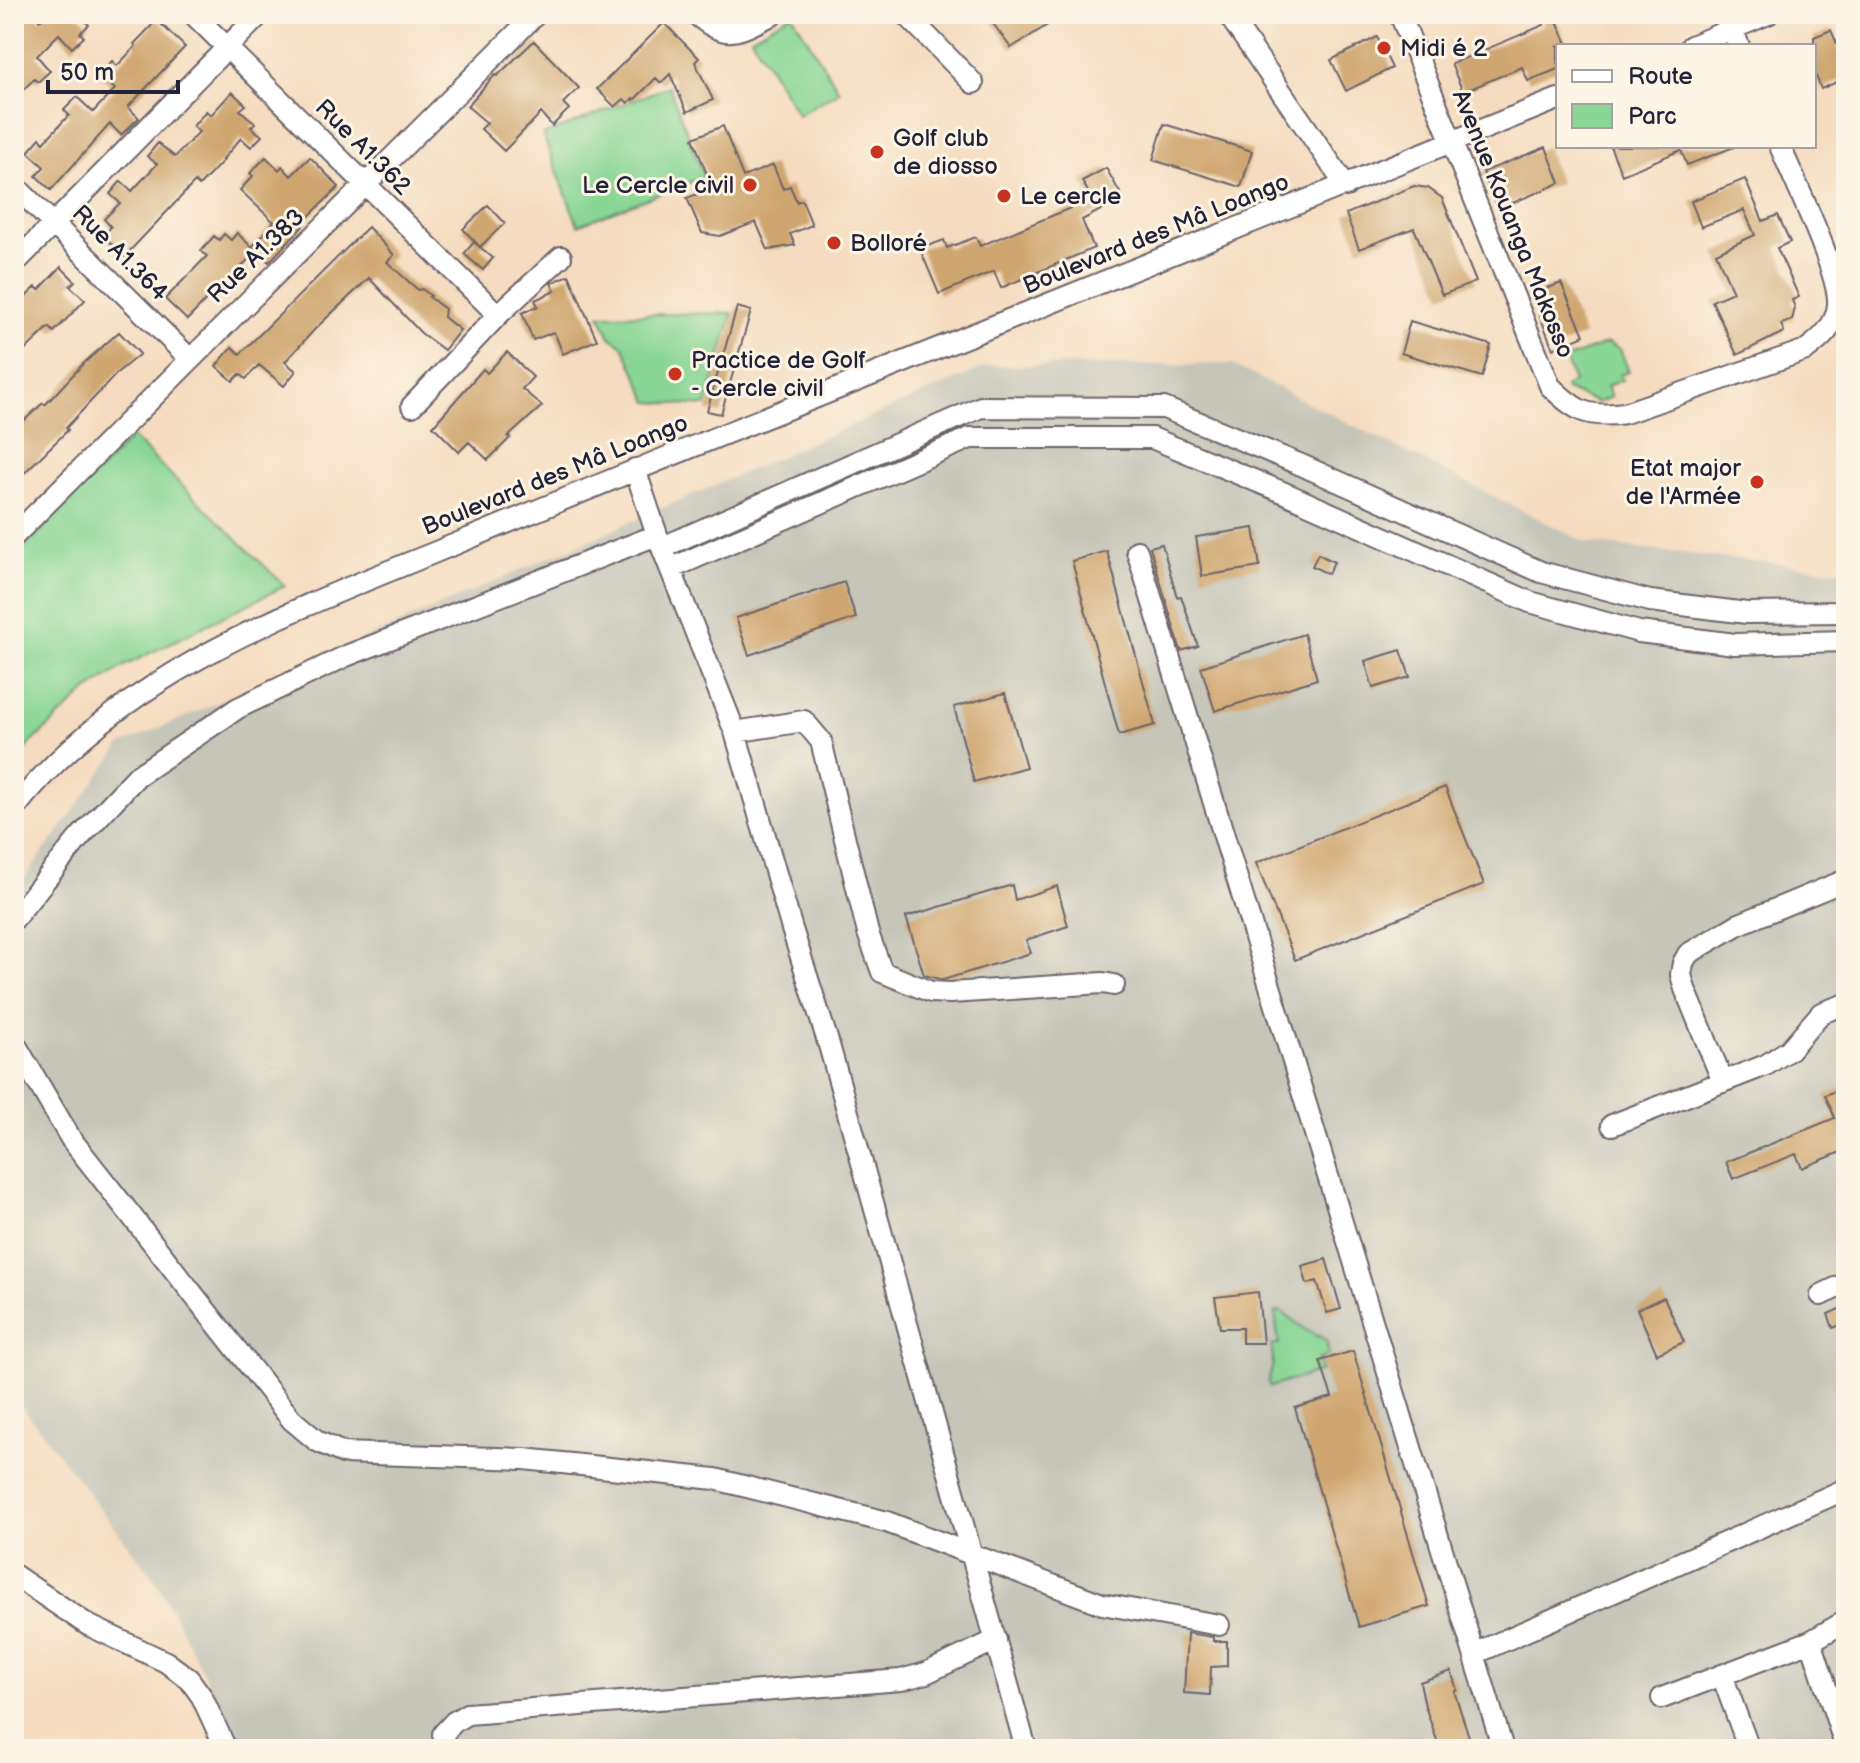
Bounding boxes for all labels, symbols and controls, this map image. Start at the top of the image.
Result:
place label: Midi é 2 [1400,34,1487,63]
marker: Midi é 2 [1375,39,1393,57]
scale bar [48,44,178,94]
legend [1556,44,1816,148]
text: 50 m [60,58,114,87]
text: Route [1628,62,1693,91]
street label: Avenue Kouanga Makosso [1446,86,1580,362]
street label: Rue A1.362 [309,93,417,201]
text: Parc [1628,102,1677,131]
place label: Golf club de diosso [893,124,998,181]
marker: Golf club de diosso [868,143,886,161]
street label: Boulevard des Mâ Loango [1019,167,1293,301]
place label: Le Cercle civil [582,171,734,200]
marker: Le Cercle civil [741,176,759,194]
place label: Le cercle [1020,182,1121,211]
marker: Le cercle [995,187,1013,205]
street label: Rue A1.364 [66,199,174,307]
street label: Rue A1.383 [202,203,310,309]
place label: Bolloré [850,229,927,258]
marker: Bolloré [825,234,843,252]
place label: Practice de Golf - Cercle civil [691,346,867,403]
marker: Practice de Golf - Cercle civil [666,365,684,383]
street label: Boulevard des Mâ Loango [418,408,692,542]
place label: Etat major de l'Armée [1625,454,1741,511]
marker: Etat major de l'Armée [1748,473,1766,491]

